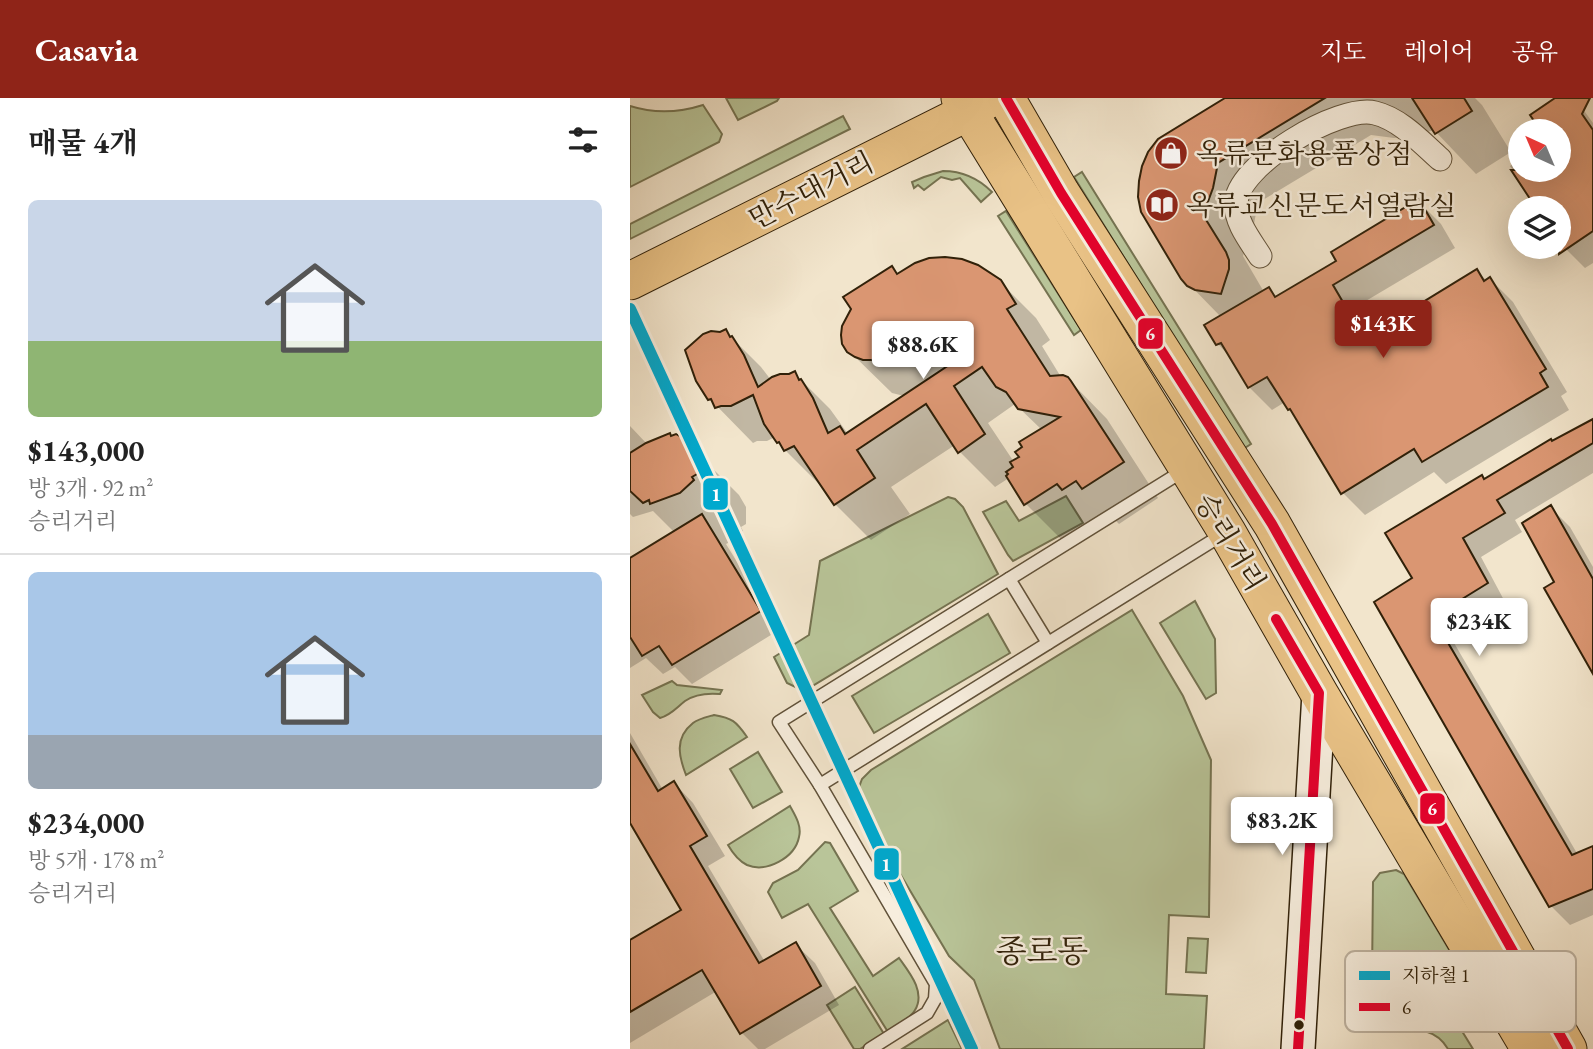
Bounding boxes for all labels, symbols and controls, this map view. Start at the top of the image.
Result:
text: Casavia [35,28,138,71]
text: 지도 [1320,36,1366,67]
text: 레이어 [1404,36,1474,67]
text: 공유 [1512,36,1558,67]
north arrow [1508,119,1572,182]
map controls [1508,119,1571,259]
icon: filters [564,121,602,159]
text: 매물 4개 [28,123,138,162]
shop icon: 옥류문화용품상점 [1152,134,1190,172]
place label: 옥류문화용품상점 [1196,135,1412,171]
street label: 만수대거리 [743,143,879,237]
library icon: 옥류교신문도서열람실 [1143,186,1181,224]
place label: 옥류교신문도서열람실 [1186,187,1456,223]
button: layers [1508,196,1571,259]
icon: home [252,245,378,371]
pin: $143K [1334,300,1432,360]
text: $143K [1351,308,1415,338]
line badge: 6 [1137,317,1164,350]
text: 6 [1145,321,1155,346]
pin: $88.6K [866,322,980,381]
text: $88.6K [888,329,958,359]
text: $143,000 [28,431,144,470]
text: 방 3개 · 92 m² [28,473,153,503]
line badge: 1 [702,477,729,511]
text: 1 [711,482,721,507]
street label: 승리거리 [1188,486,1274,598]
text: 승리거리 [28,506,117,536]
pin: $234K [1430,598,1528,658]
text: $234K [1447,606,1511,636]
icon: home [252,617,378,743]
line badge: 6 [1419,792,1446,825]
text: 6 [1427,796,1437,821]
pin: $83.2K [1225,798,1339,857]
text: $234,000 [28,803,144,842]
text: $83.2K [1247,805,1317,835]
text: 방 5개 · 178 m² [28,845,164,875]
line badge: 1 [873,847,900,881]
text: 1 [881,852,891,877]
text: 승리거리 [28,878,117,908]
district label: 종로동 [996,930,1088,972]
legend [1345,951,1576,1032]
text: 지하철 1 [1402,963,1470,988]
text: 6 [1402,995,1411,1020]
unlabelled marker [1292,1018,1306,1032]

